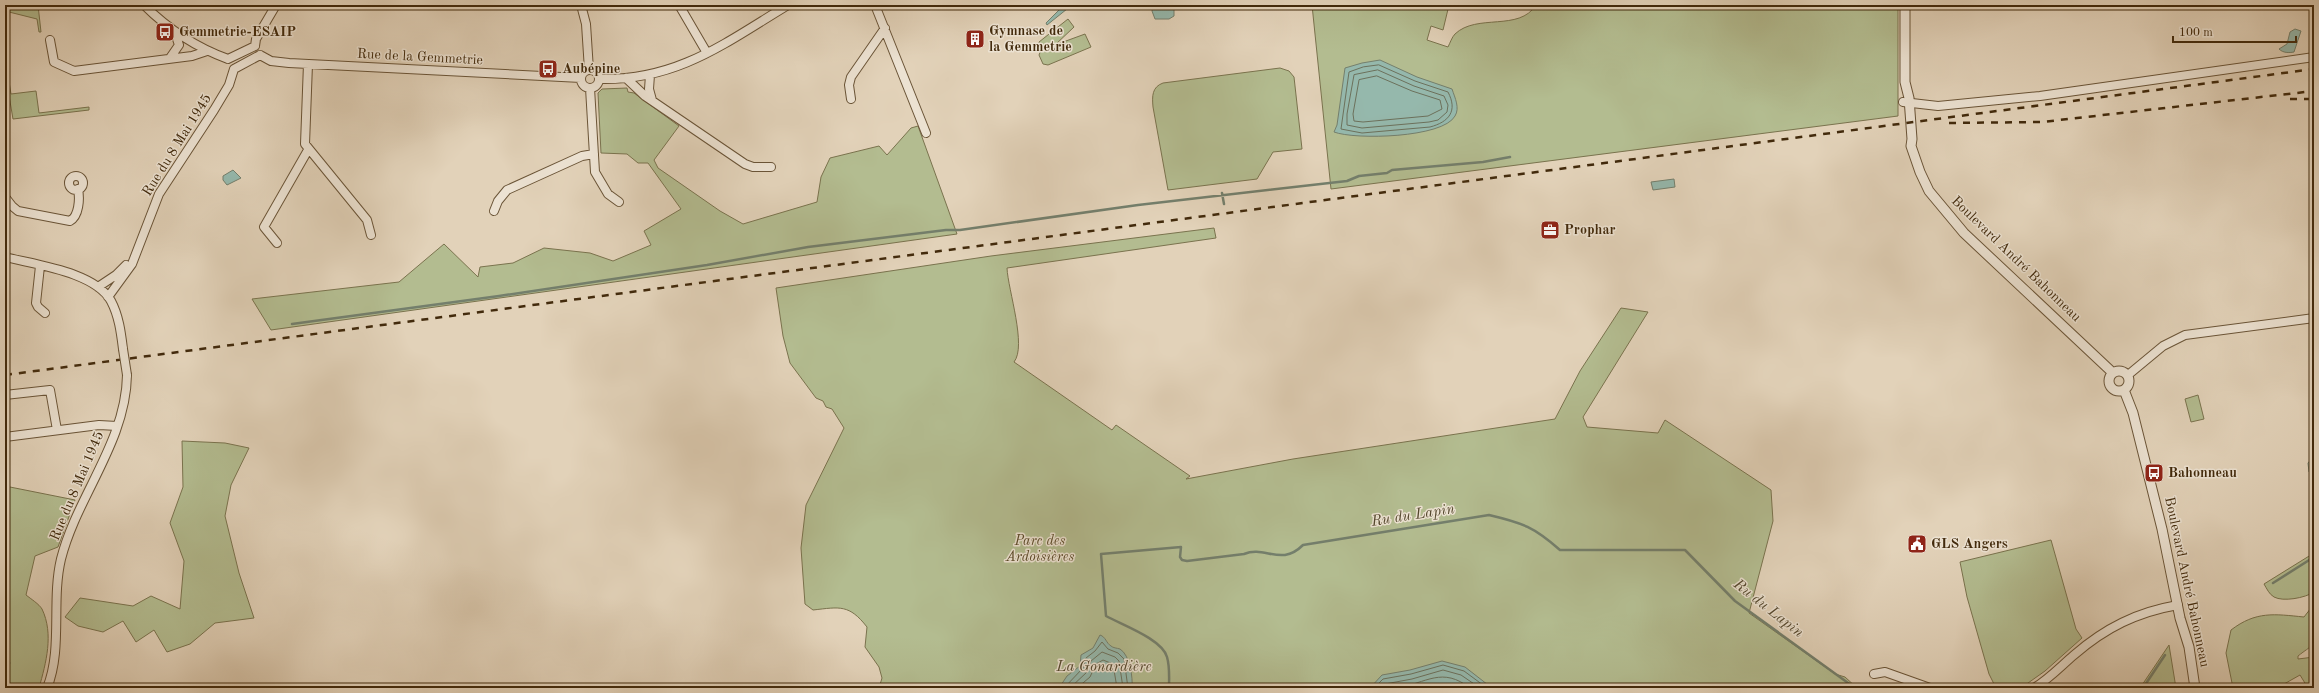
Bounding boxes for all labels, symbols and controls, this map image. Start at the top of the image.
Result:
scale bar [2173,18,2296,44]
bus stop icon: Gemmetrie-ESAIP [154,21,176,43]
place label: Gymnase de la Gemmetrie [989,24,1072,54]
place label: Gemmetrie-ESAIP [179,25,296,39]
text: 100 m [2179,27,2213,39]
building icon: Gymnase de la Gemmetrie [964,28,986,50]
street label: Rue de la Gemmetrie [357,47,483,67]
bus stop icon: Aubépine [537,58,559,80]
place label: Aubépine [562,62,620,76]
street label: Rue du 8 Mai 1945 [140,91,214,199]
street label: Boulevard André Bahonneau [1949,194,2084,325]
office icon: Prophar [1539,219,1561,241]
place label: Prophar [1564,223,1616,237]
street label: Rue du 8 Mai 1945 [48,429,106,543]
bus stop icon: Bahonneau [2143,462,2165,484]
place label: Bahonneau [2168,466,2237,480]
street label: Boulevard André Bahonneau [2162,495,2212,669]
water label: Ru du Lapin [1369,502,1456,530]
public building icon: GLS Angers [1906,533,1928,555]
park label: Parc des Ardoisières [1005,534,1074,564]
place label: GLS Angers [1931,537,2008,551]
water label: Ru du Lapin [1729,577,1806,641]
water label: La Gonardière [1055,660,1152,675]

